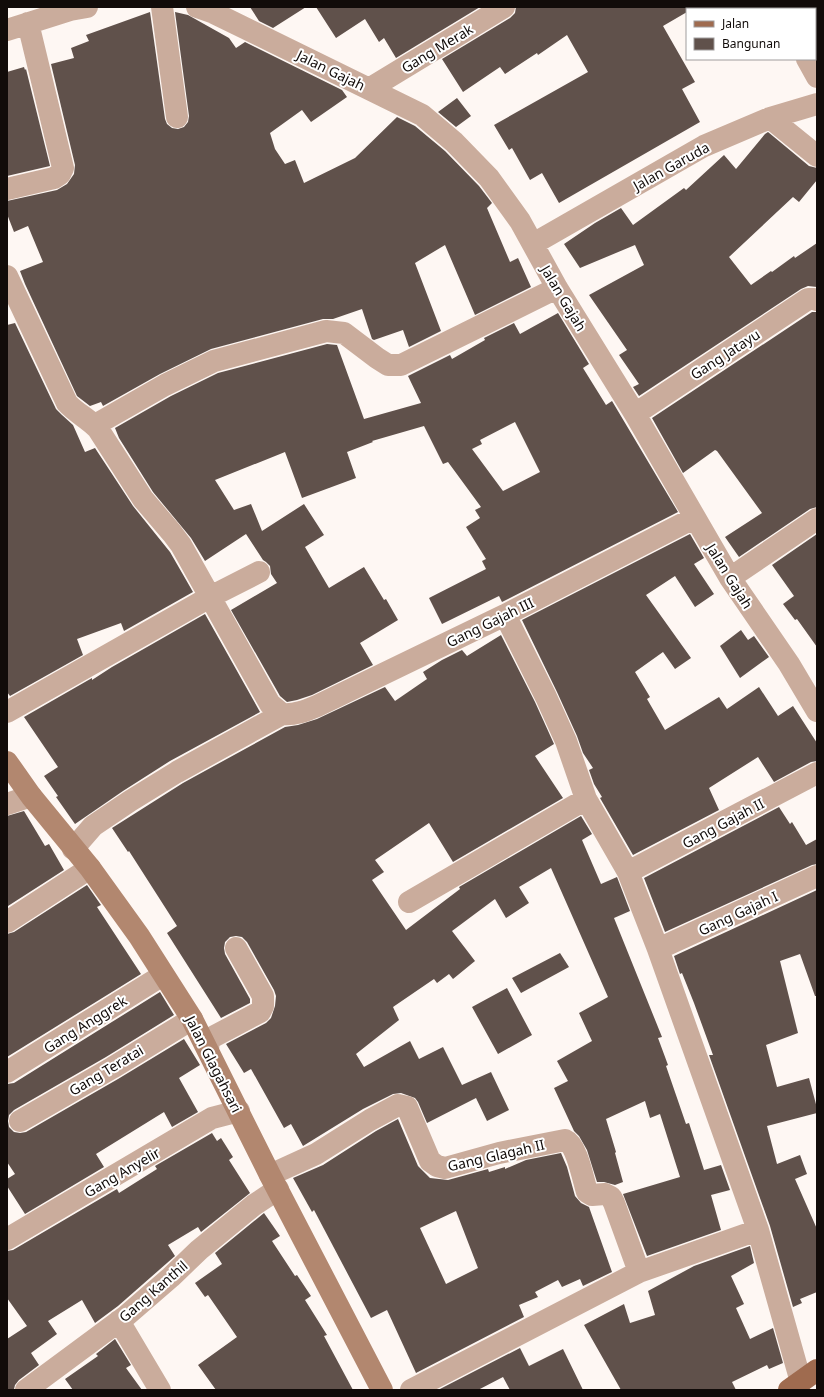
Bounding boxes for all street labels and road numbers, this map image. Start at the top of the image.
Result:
street label: Gang Merak [398,19,477,77]
street label: Jalan Gajah [292,44,368,95]
street label: Jalan Garuda [628,137,713,196]
street label: Jalan Gajah [536,260,591,334]
street label: Gang Jatayu [687,324,763,384]
street label: Jalan Gajah [701,538,758,612]
street label: Gang Gajah III [443,593,537,651]
street label: Gang Gajah II [679,793,768,853]
street label: Gang Gajah I [695,886,781,940]
street label: Gang Anggrek [40,991,131,1057]
street label: Jalan Glagahsari [181,1011,247,1116]
street label: Gang Teratai [65,1040,147,1100]
street label: Gang Glagah II [446,1135,547,1175]
street label: Gang Anyelir [81,1143,164,1201]
street label: Gang Kanthil [115,1256,191,1326]

